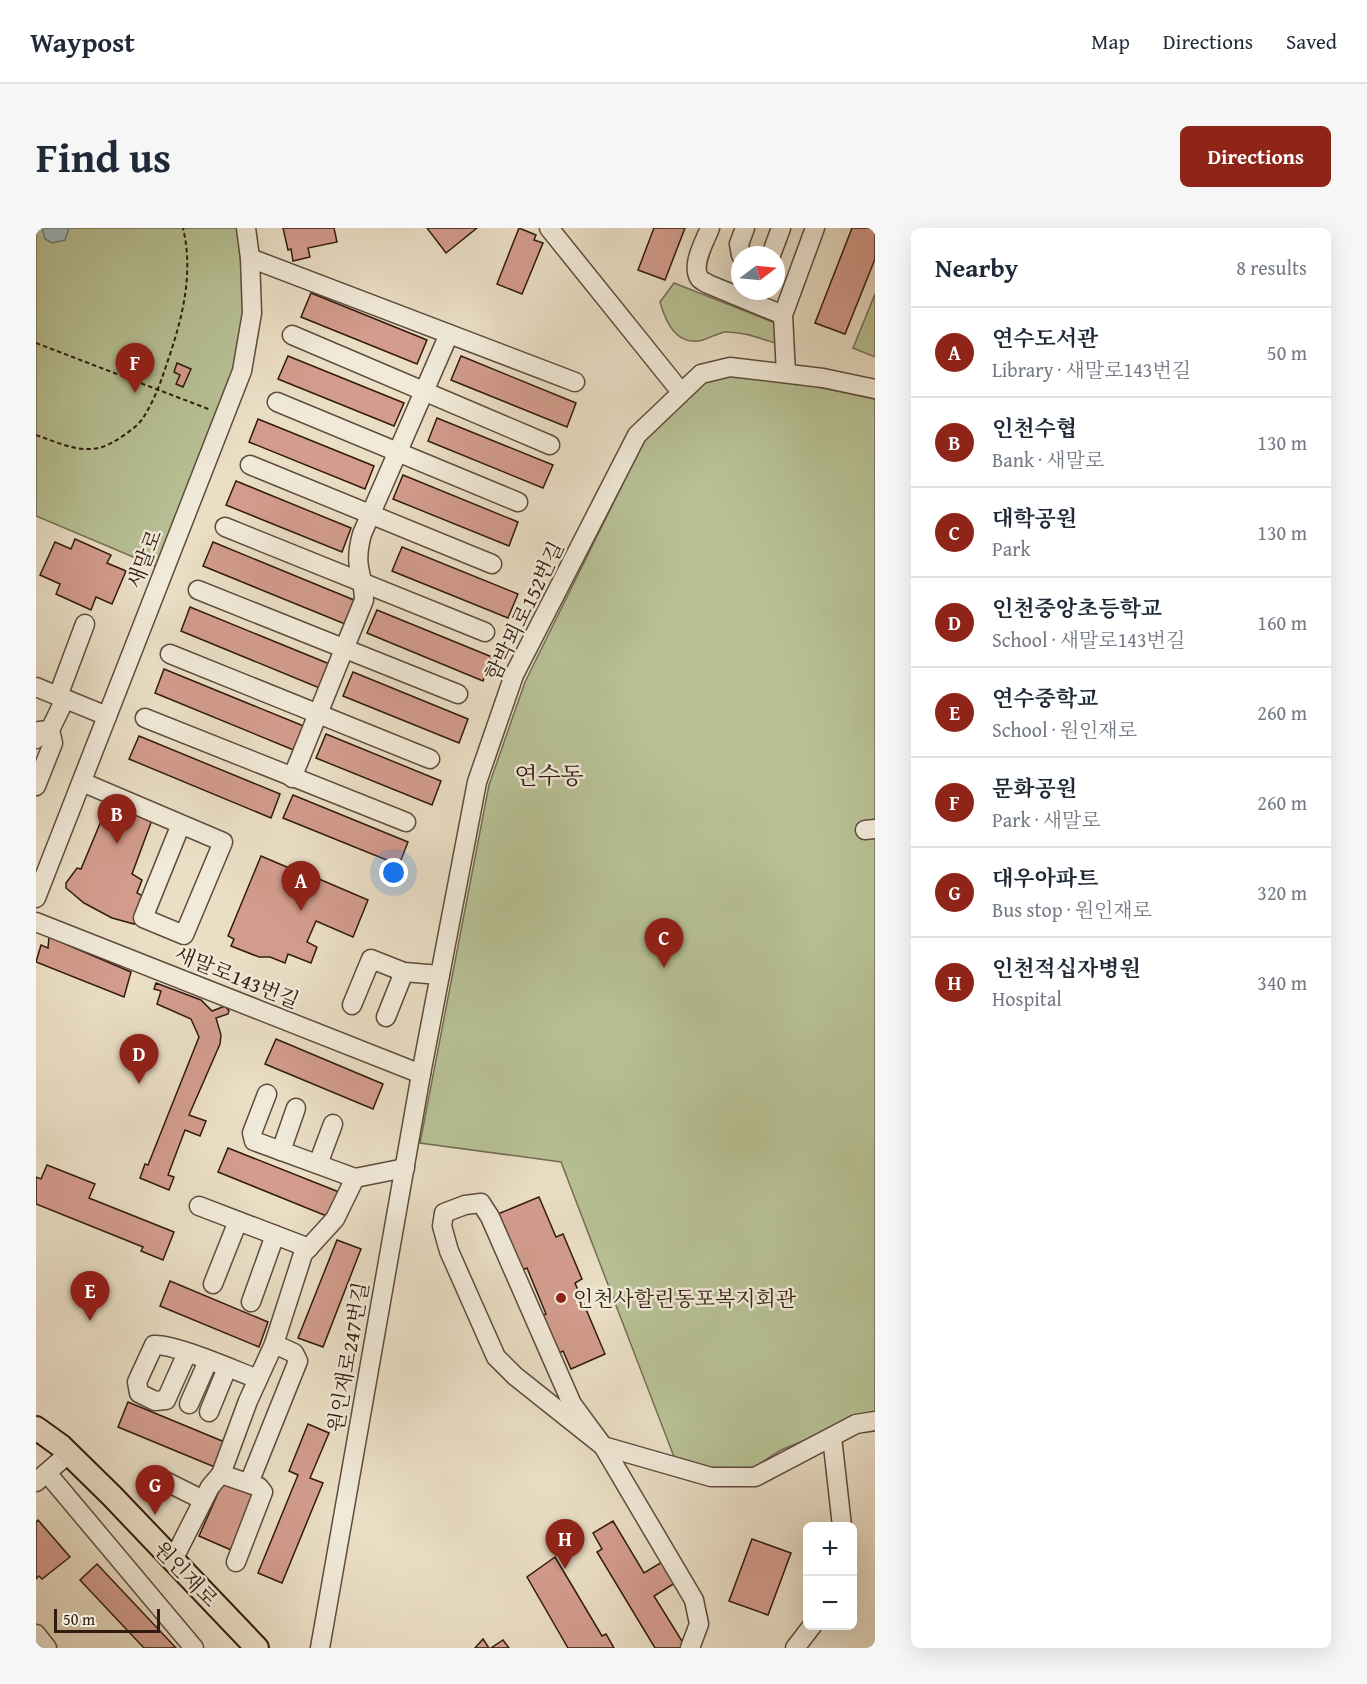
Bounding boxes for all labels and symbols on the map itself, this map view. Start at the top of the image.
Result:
north arrow [731,246,785,300]
pin: F [116,344,154,393]
street label: 새말로 [119,525,169,593]
street label: 함박뫼로152번길 [477,536,571,686]
district label: 연수동 [514,758,584,793]
pin: B [98,794,136,844]
your location [379,858,408,887]
pin: A [282,862,320,911]
pin: C [644,918,684,968]
street label: 새말로143번길 [170,938,304,1016]
pin: D [120,1034,158,1084]
pin: E [70,1272,110,1321]
street label: 원인재로247번길 [320,1279,376,1435]
place label: 인천사할린동포복지회관 [573,1283,797,1314]
marker: 인천사할린동포복지회관 [554,1291,568,1305]
pin: G [136,1466,174,1515]
pin: H [546,1520,584,1569]
street label: 원인재로 [147,1534,225,1614]
scale bar [54,1606,160,1634]

